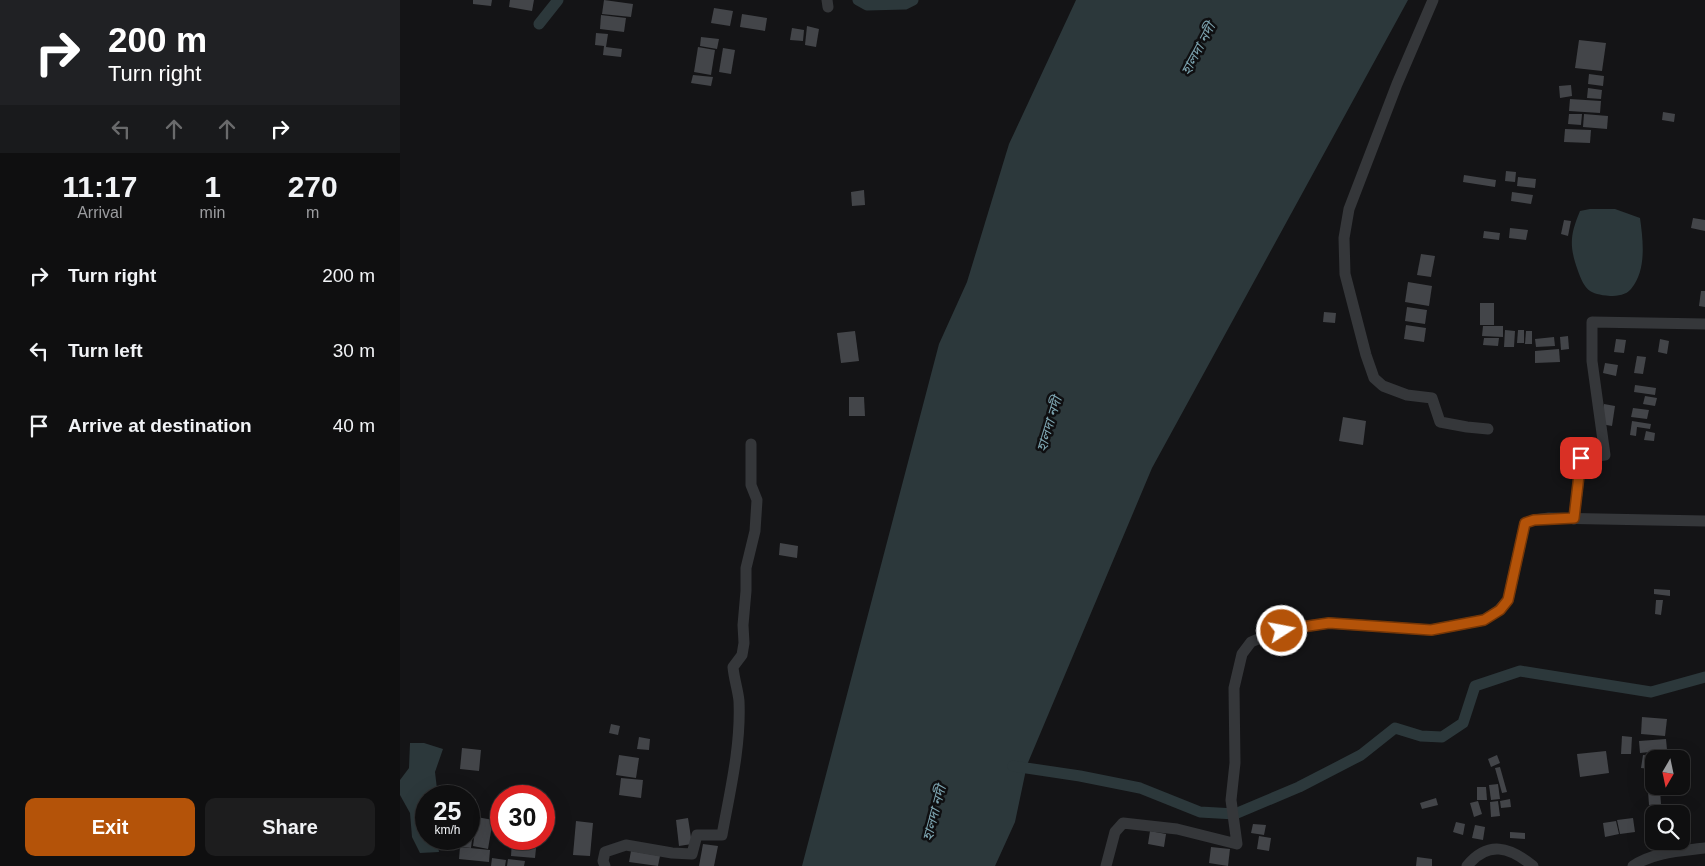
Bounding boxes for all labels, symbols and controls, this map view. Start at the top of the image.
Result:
water label: হালদা নদী [1178,17,1220,78]
icon: right [25,20,90,85]
text: 200 m [108,20,207,59]
text: Turn right [108,61,201,86]
icon: left [107,115,135,143]
icon: ahead [160,115,188,143]
icon: ahead [213,115,241,143]
icon: right [266,115,294,143]
text: 11:17 [62,170,137,203]
text: 1 [204,170,221,203]
text: 270 [288,170,338,203]
text: Arrival [77,204,122,221]
text: min [200,204,225,221]
text: m [306,204,319,221]
icon: right [25,262,53,290]
text: Turn right [68,265,156,286]
text: 200 m [322,265,375,286]
icon: left [25,337,53,365]
text: Turn left [68,340,143,361]
text: 30 m [333,340,375,361]
water label: হালদা নদী [1033,391,1066,453]
icon: arrive [25,412,53,440]
text: Arrive at destination [68,415,252,436]
text: 40 m [333,415,375,436]
pin [1560,437,1602,479]
icon: arrive [1567,444,1595,472]
position arrow [1255,604,1307,656]
north arrow [1645,750,1690,795]
map controls [1645,750,1690,850]
water label: হালদা নদী [919,780,950,842]
speed limit sign: 30 [490,785,555,850]
text: 25 [434,797,461,825]
button: Exit [25,798,195,856]
button: Share [205,798,375,856]
button: search [1645,805,1690,850]
text: km/h [434,823,461,837]

